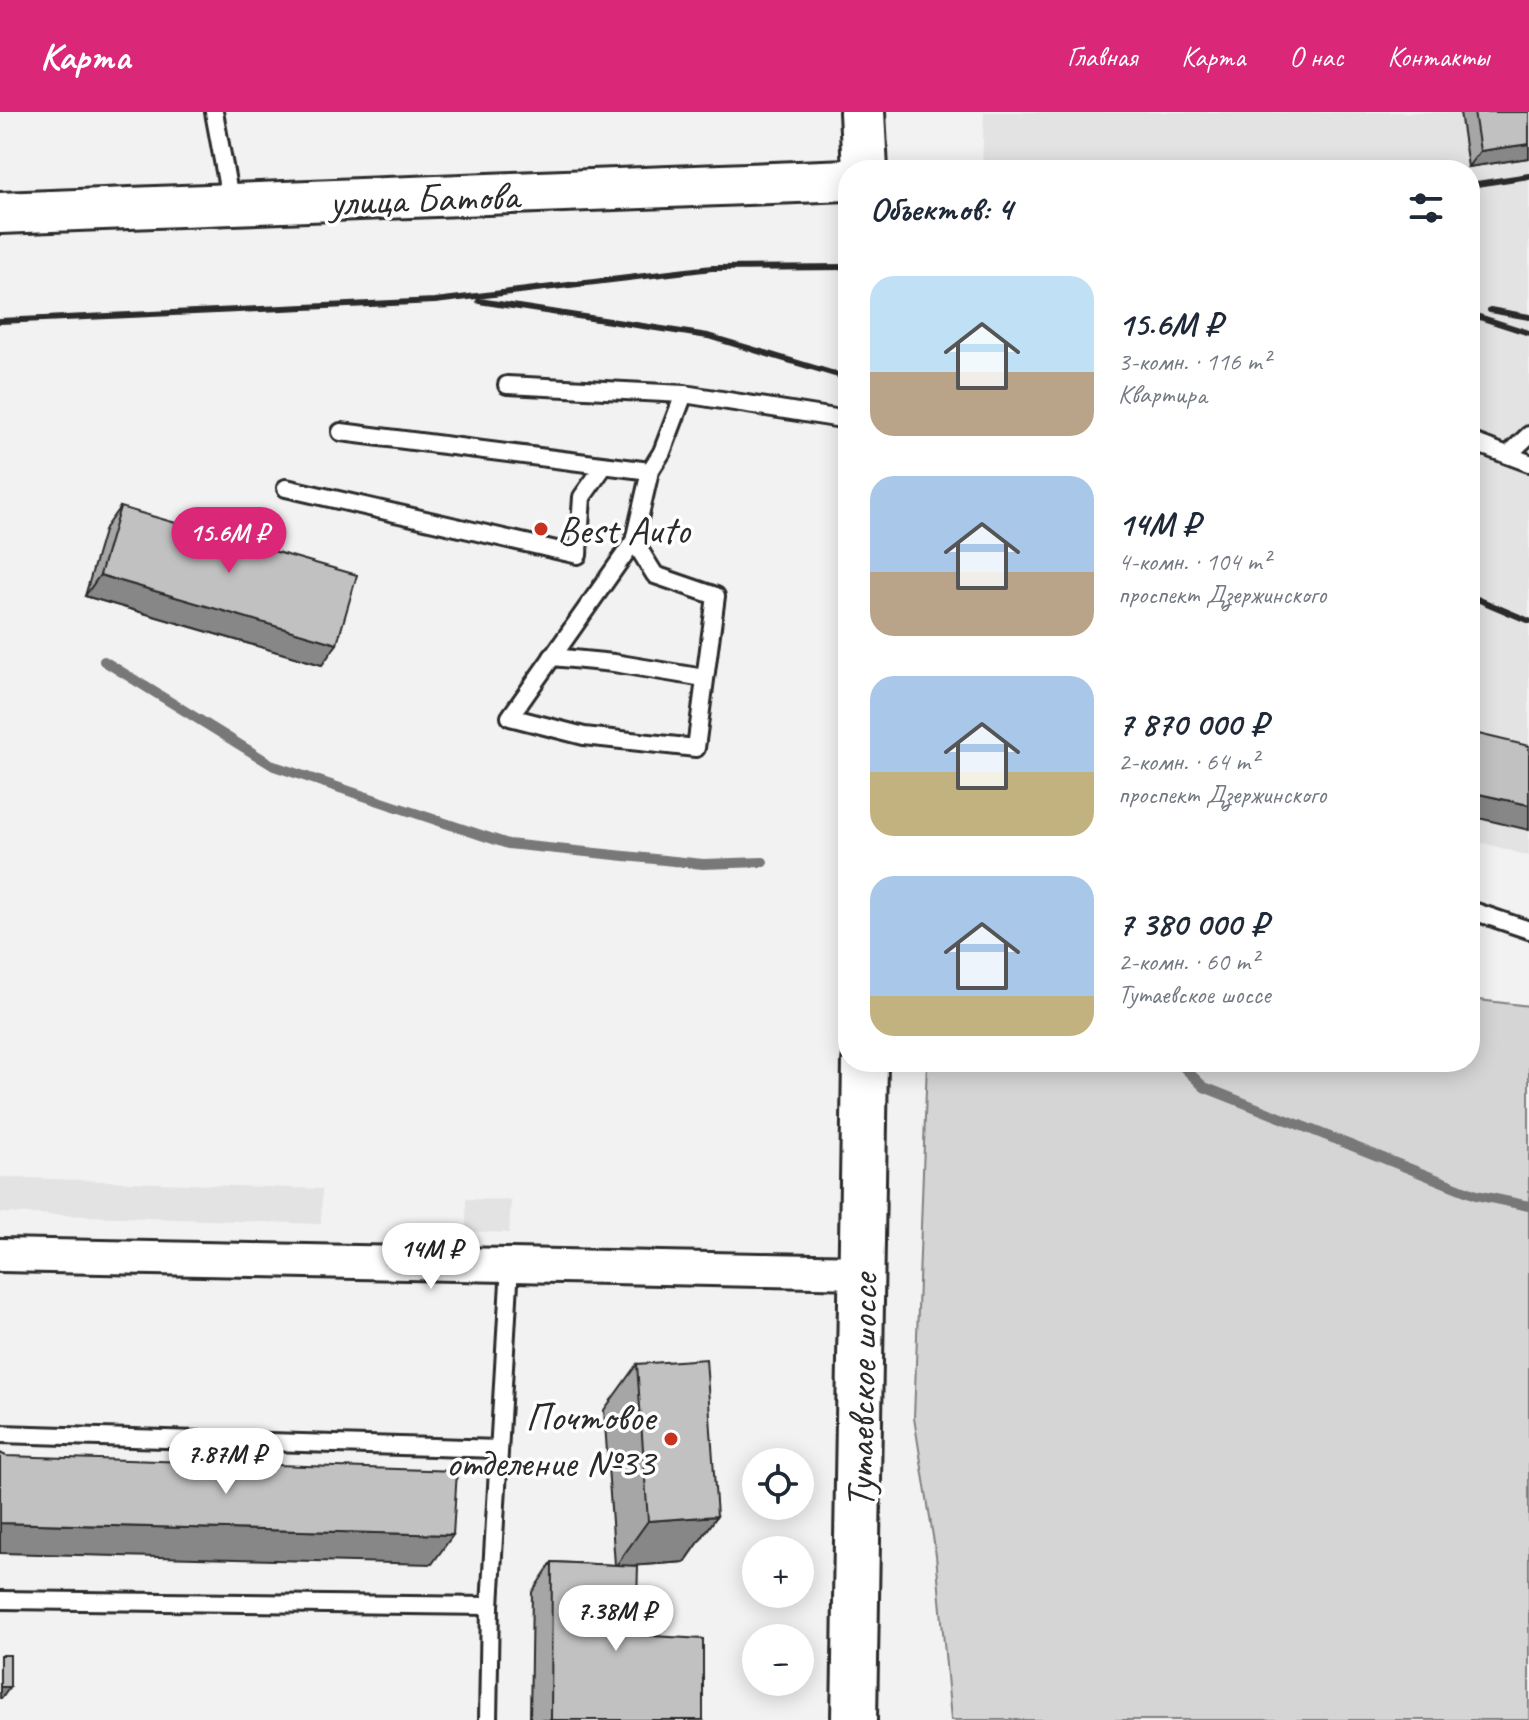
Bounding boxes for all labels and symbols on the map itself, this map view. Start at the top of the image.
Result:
street label: улица Батова [327,171,523,227]
place label: Best Auto [557,505,691,555]
pin: 15.6M ₽ [155,507,303,575]
marker: Best Auto [532,520,550,538]
pin: 14M ₽ [375,1223,487,1291]
street label: Тутаевское шоссе [835,1270,889,1509]
place label: Почтовое отделение №33 [446,1392,658,1488]
pin: 7.87M ₽ [152,1428,300,1496]
marker: Почтовое отделение №33 [662,1430,680,1448]
pin: 7.38M ₽ [542,1585,690,1653]

